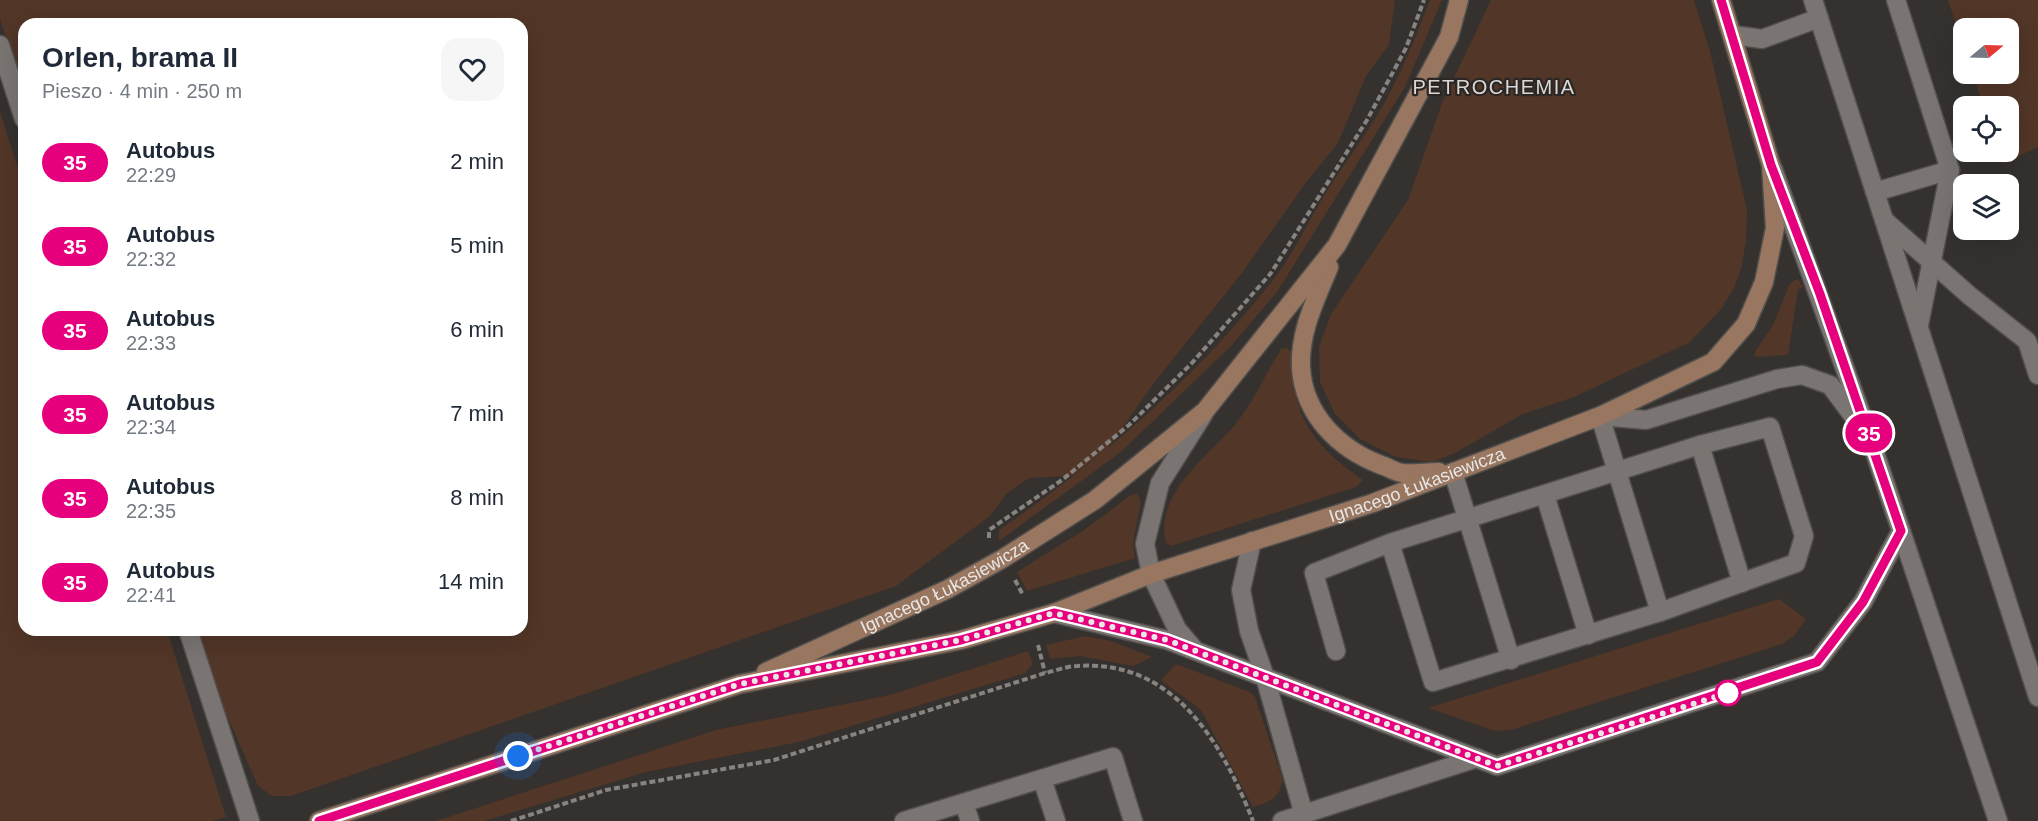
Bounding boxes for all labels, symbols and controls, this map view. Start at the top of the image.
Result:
north arrow [1953,18,2019,84]
map controls [1953,18,2019,240]
button: heart [441,38,504,101]
text: Orlen, brama II [42,42,238,73]
district label: PETROCHEMIA [1412,76,1576,98]
text: Pieszo · 4 min · 250 m [42,80,242,102]
button: locate [1953,96,2019,162]
text: Autobus [126,138,215,163]
text: 2 min [450,149,504,174]
text: 35 [63,151,87,174]
text: 22:29 [126,164,176,186]
button: layers [1953,174,2019,240]
text: Autobus [126,222,215,247]
text: 5 min [450,233,504,258]
text: 35 [63,235,87,258]
text: 22:32 [126,248,176,270]
text: Autobus [126,306,215,331]
text: 6 min [450,317,504,342]
text: 35 [63,319,87,342]
text: 22:33 [126,332,176,354]
text: Autobus [126,390,215,415]
text: 7 min [450,401,504,426]
text: 35 [63,403,87,426]
line badge: 35 [1842,414,1896,452]
text: 22:34 [126,416,176,438]
text: 35 [1857,422,1881,445]
street label: Ignacego Łukasiewicza [1326,443,1509,526]
text: Autobus [126,474,215,499]
text: 8 min [450,485,504,510]
text: 35 [63,487,87,510]
text: 22:35 [126,500,176,522]
street label: Ignacego Łukasiewicza [857,534,1033,638]
text: Autobus [126,558,215,583]
text: 14 min [438,569,504,594]
text: 35 [63,571,87,594]
text: 22:41 [126,584,176,606]
unlabelled marker [1715,680,1741,706]
your location [503,741,533,771]

